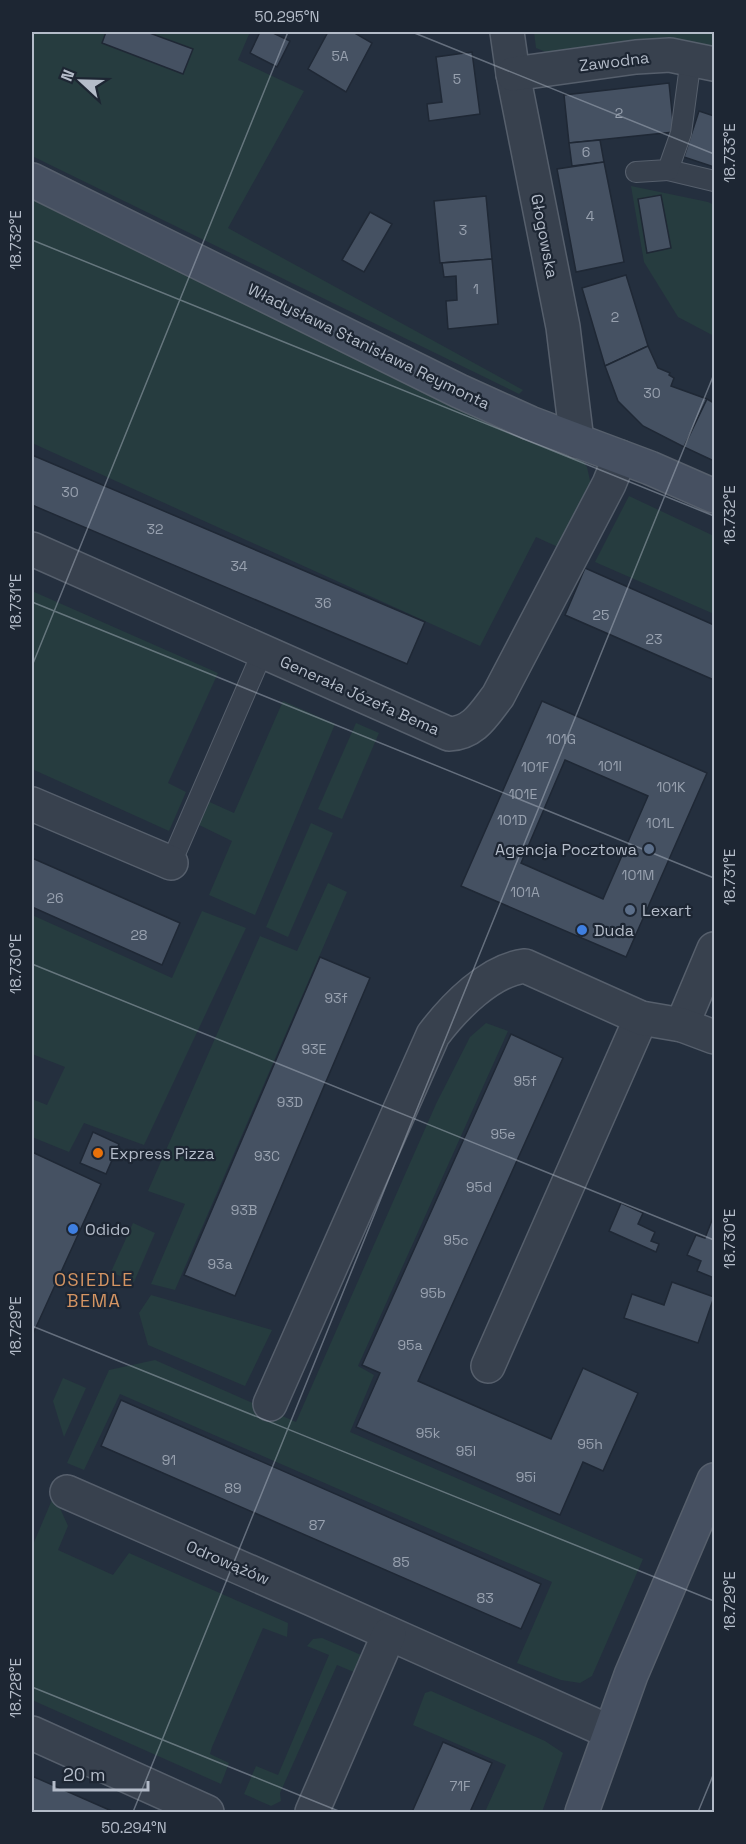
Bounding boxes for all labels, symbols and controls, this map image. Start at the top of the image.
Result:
text: 50.295°N [254,7,320,26]
house number: 5A [331,47,349,65]
street label: Zawodna [578,47,650,76]
north arrow [51,51,111,111]
text: N [56,67,79,84]
house number: 5 [453,70,461,88]
house number: 2 [615,104,623,122]
text: 18.733°E [720,123,739,183]
house number: 6 [582,143,590,161]
street label: Głogowska [526,192,563,280]
house number: 4 [586,207,595,225]
text: 18.732°E [6,210,25,270]
house number: 3 [459,221,467,239]
street label: Władysława Stanisława Reymonta [244,279,493,414]
house number: 1 [473,280,479,298]
house number: 2 [611,308,619,326]
house number: 30 [643,384,661,402]
house number: 30 [61,483,79,501]
text: 18.732°E [720,485,739,545]
house number: 32 [147,520,163,538]
house number: 34 [230,557,248,575]
text: 18.731°E [6,574,25,630]
house number: 36 [314,594,332,612]
house number: 25 [593,606,609,624]
house number: 23 [646,630,662,648]
street label: Generała Józefa Bema [277,651,443,740]
house number: 101G [546,730,576,748]
house number: 101I [598,757,622,775]
house number: 101F [521,758,550,776]
house number: 101K [656,778,686,796]
house number: 101E [509,785,537,803]
house number: 101D [497,811,527,829]
house number: 101L [646,814,675,832]
place label: Agencja Pocztowa [495,839,637,860]
marker: Agencja Pocztowa [642,842,656,856]
text: 18.731°E [720,849,739,905]
house number: 101M [622,866,654,884]
house number: 101A [510,883,540,901]
house number: 26 [46,889,64,907]
place label: Lexart [642,900,692,921]
marker: Lexart [623,903,637,917]
place label: Duda [594,920,634,941]
marker: Duda [575,923,589,937]
house number: 28 [130,926,148,944]
text: 18.730°E [6,934,25,994]
house number: 93f [324,989,348,1007]
house number: 93E [302,1040,327,1058]
house number: 95f [513,1072,537,1090]
house number: 93D [277,1093,303,1111]
house number: 95e [490,1125,516,1143]
place label: Express Pizza [110,1143,214,1164]
marker: Express Pizza [91,1146,105,1160]
house number: 93C [254,1147,280,1165]
house number: 95d [466,1178,492,1196]
house number: 93B [231,1201,257,1219]
text: 18.730°E [720,1209,739,1269]
place label: Odido [85,1219,130,1240]
marker: Odido [66,1222,80,1236]
house number: 95c [443,1231,469,1249]
house number: 93a [207,1255,233,1273]
district label: OSIEDLE BEMA [54,1268,134,1312]
house number: 95b [420,1284,446,1302]
text: 18.729°E [6,1296,25,1356]
house number: 95a [397,1336,423,1354]
house number: 95k [416,1424,441,1442]
house number: 95h [577,1435,603,1453]
house number: 95l [456,1442,476,1460]
house number: 91 [162,1451,176,1469]
house number: 95i [516,1468,536,1486]
house number: 89 [224,1479,242,1497]
house number: 87 [309,1516,325,1534]
street label: Odrowążów [183,1535,273,1590]
house number: 85 [392,1553,410,1571]
text: 18.729°E [720,1571,739,1631]
house number: 83 [476,1589,494,1607]
text: 18.728°E [6,1658,25,1718]
scale bar [54,1754,148,1792]
text: 20 m [63,1763,106,1786]
house number: 71F [449,1777,471,1795]
text: 50.294°N [101,1818,167,1837]

